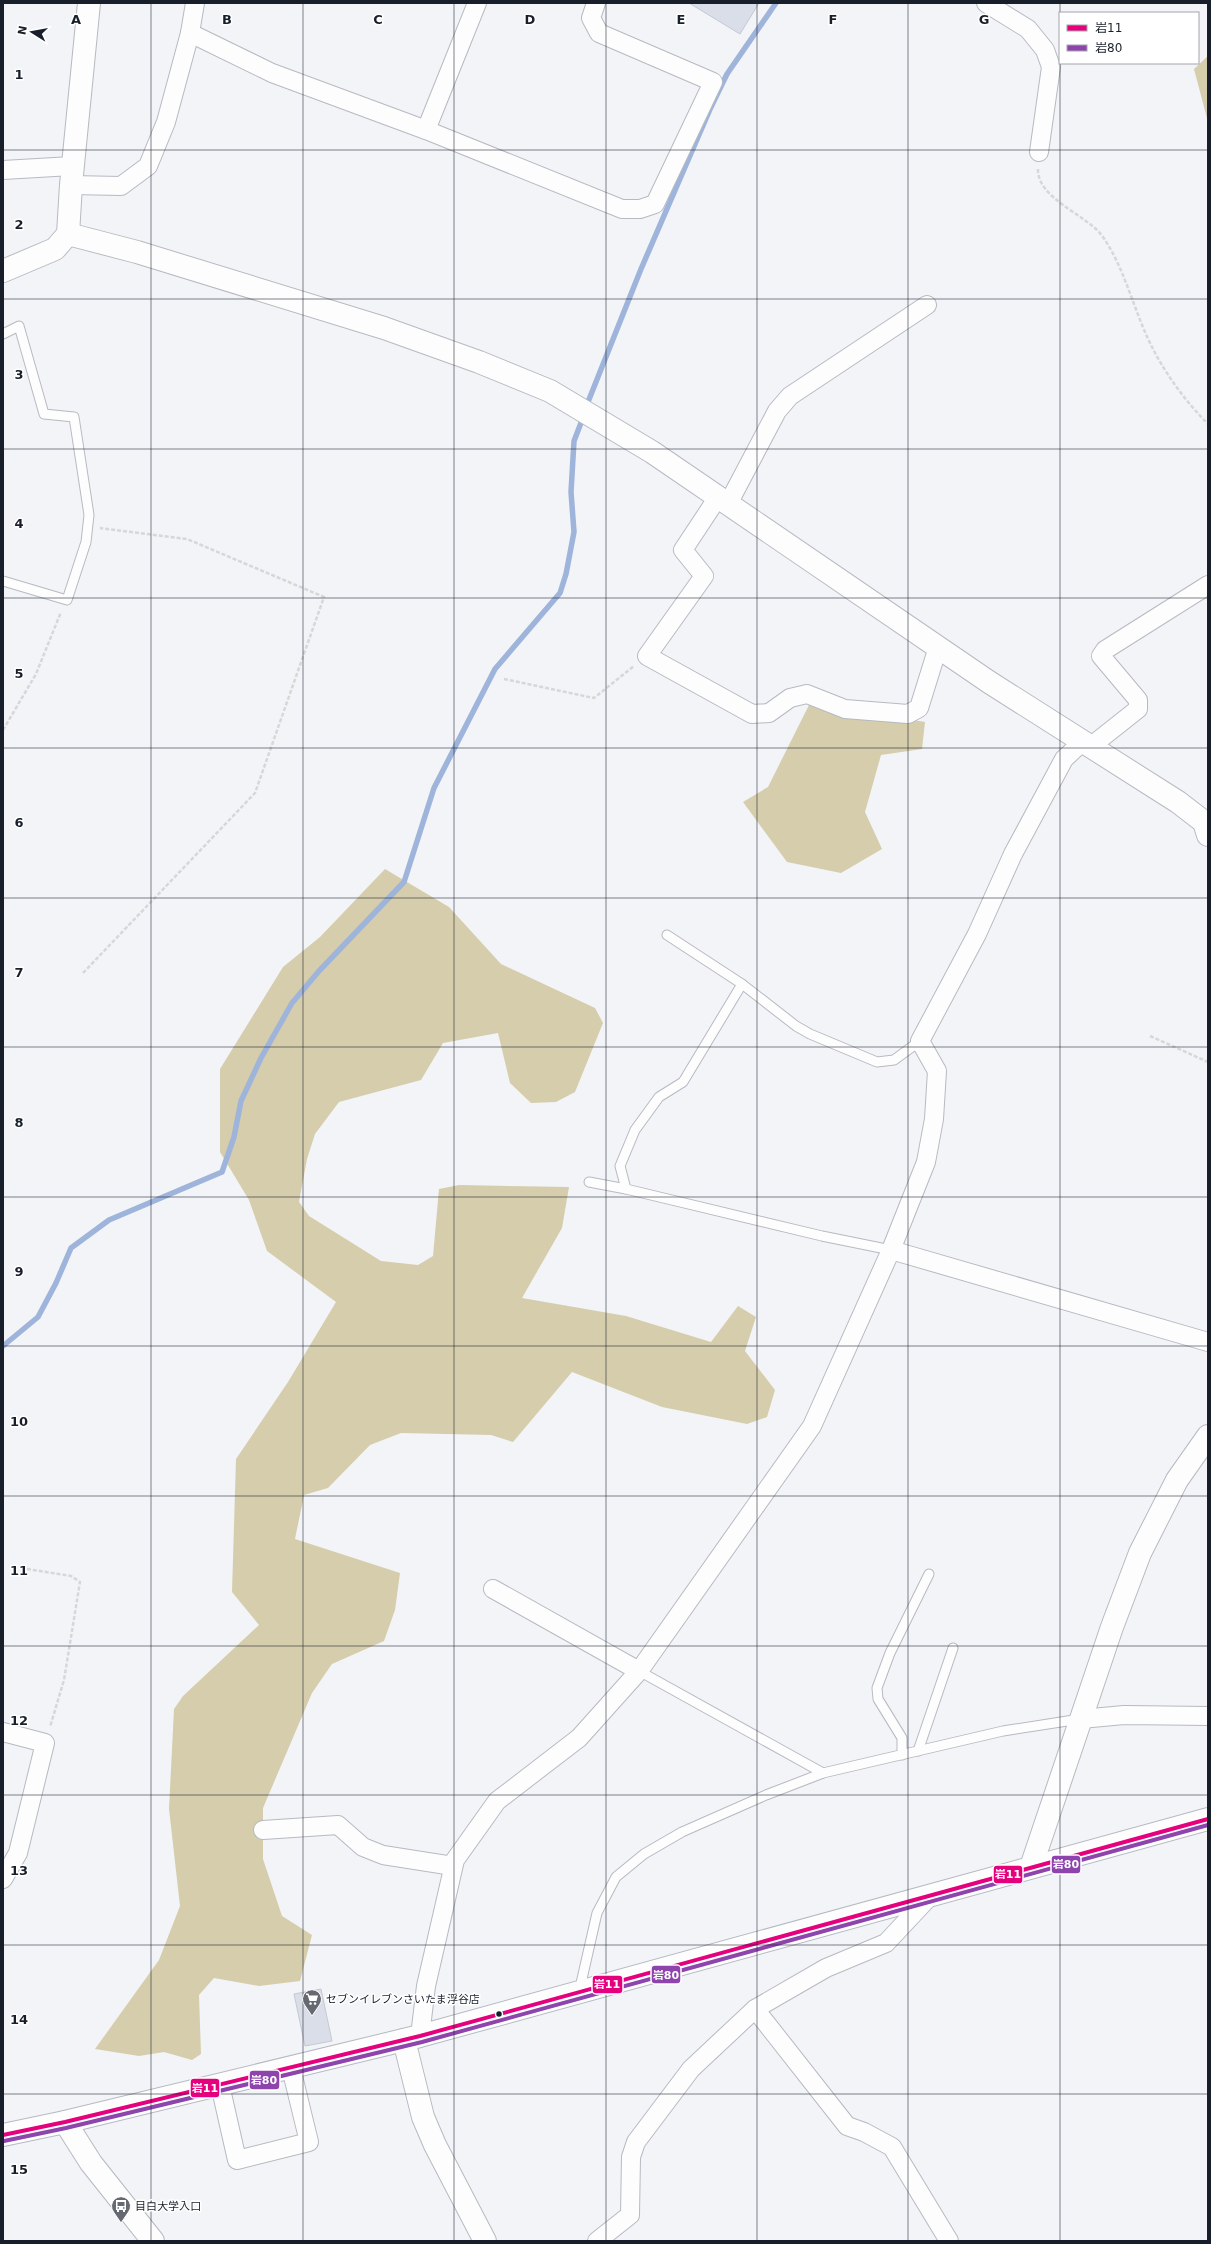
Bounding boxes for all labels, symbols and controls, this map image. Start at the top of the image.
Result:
north arrow [12,12,52,52]
text: A [71,12,81,27]
text: B [222,12,232,27]
text: C [373,12,383,27]
text: D [525,12,536,27]
text: E [677,12,685,27]
text: F [829,12,837,27]
text: G [979,12,989,27]
legend [1059,12,1199,64]
text: 岩11 [1095,21,1122,35]
text: N [15,24,30,36]
text: 岩80 [1095,41,1122,55]
text: 1 [14,67,24,82]
text: 2 [14,217,24,232]
text: 3 [14,367,24,382]
text: 4 [14,516,24,531]
text: 5 [14,666,24,681]
text: 6 [14,815,24,830]
text: 7 [14,965,24,980]
text: 8 [14,1115,24,1130]
text: 9 [14,1264,24,1279]
text: 10 [10,1414,28,1429]
text: 11 [10,1563,28,1578]
text: 12 [10,1713,28,1728]
line badge: 岩80 [1051,1855,1081,1874]
text: 岩80 [1053,1858,1079,1871]
text: 13 [10,1863,28,1878]
line badge: 岩11 [993,1865,1023,1884]
text: 岩11 [995,1868,1021,1881]
line badge: 岩80 [651,1965,681,1984]
text: 岩80 [653,1969,679,1982]
line badge: 岩11 [592,1975,623,1994]
text: 岩11 [594,1978,620,1991]
supermarket icon: セブンイレブンさいたま浮谷店 [301,1988,323,2016]
place label: セブンイレブンさいたま浮谷店 [326,1993,480,2006]
unlabelled marker [494,2009,504,2019]
text: 14 [10,2012,28,2027]
line badge: 岩80 [249,2070,280,2090]
text: 岩80 [251,2074,277,2087]
line badge: 岩11 [190,2078,220,2098]
text: 岩11 [192,2082,218,2095]
text: 15 [10,2162,28,2177]
bus stop icon: 目白大学入口 [110,2195,132,2223]
place label: 目白大学入口 [135,2200,201,2213]

